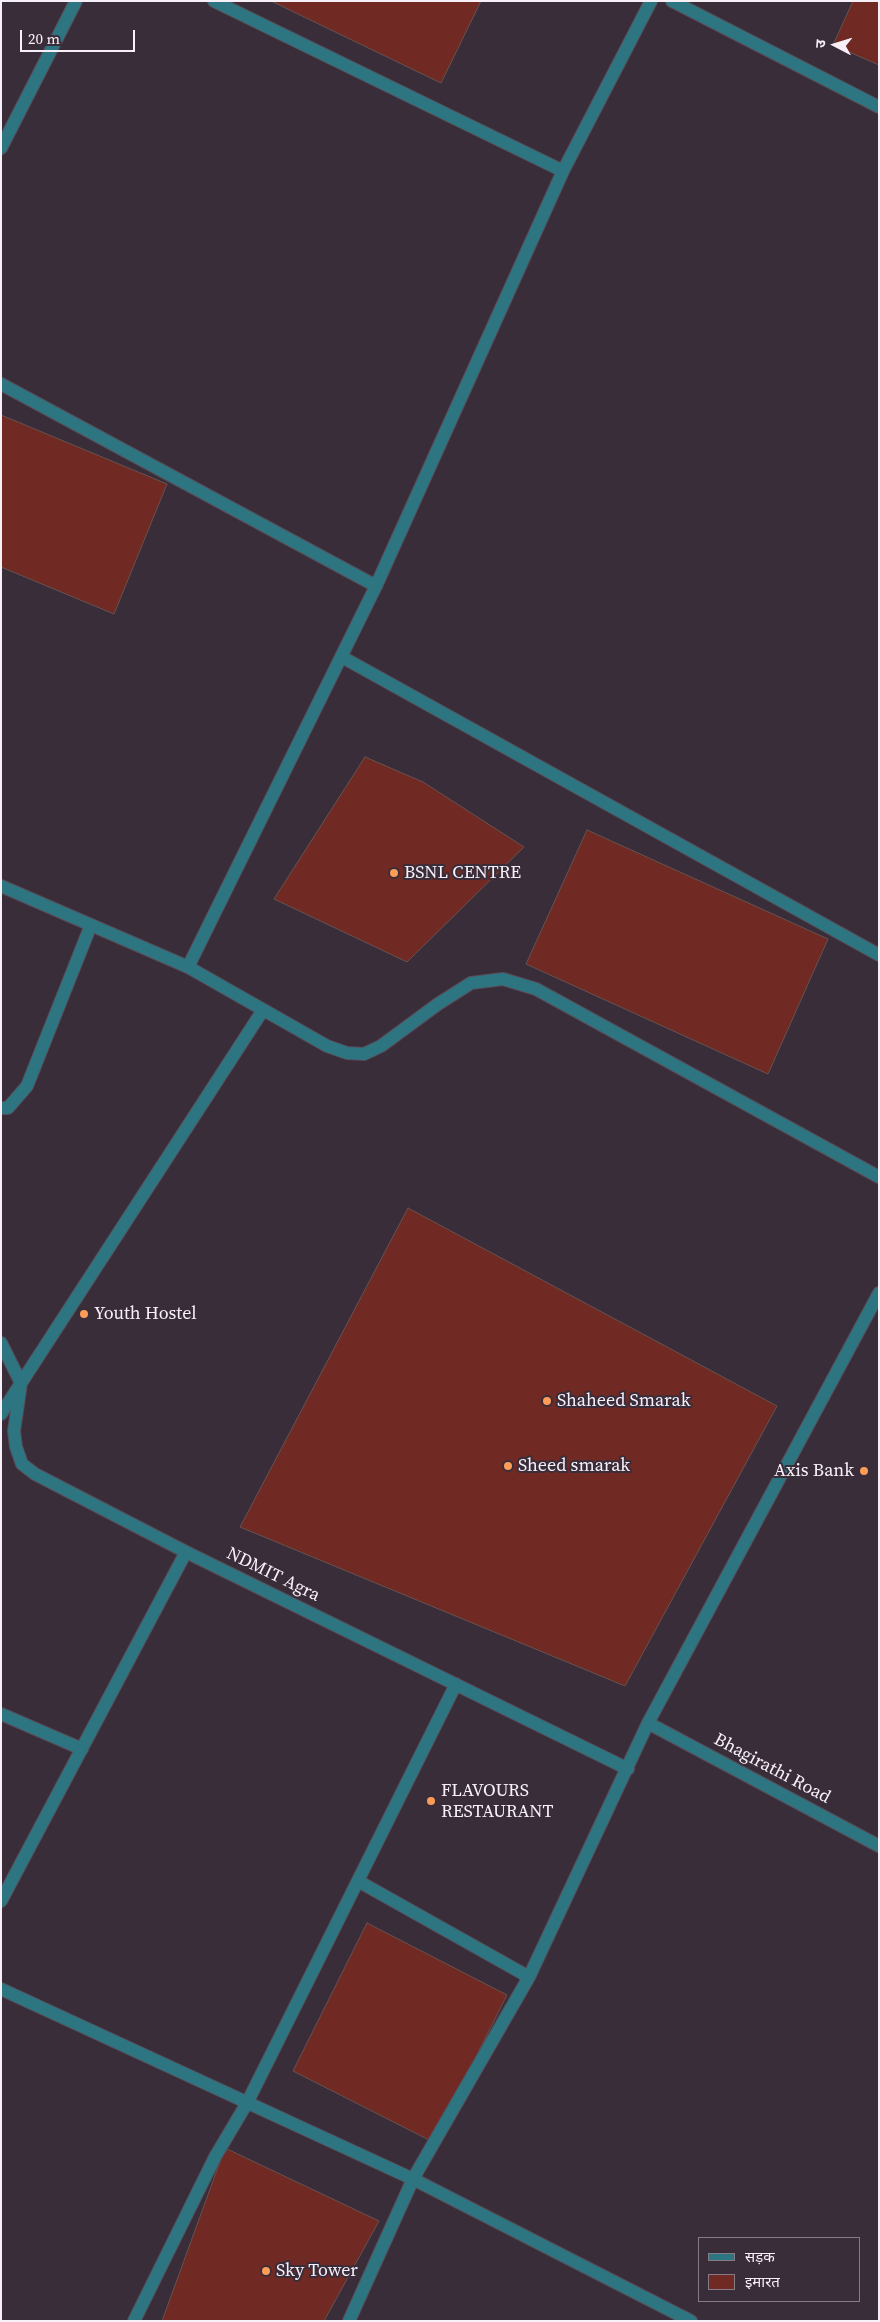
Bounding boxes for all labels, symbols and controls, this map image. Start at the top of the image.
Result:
scale bar [22,20,138,52]
north arrow [810,20,860,70]
text: 20 m [28,28,60,49]
text: उ [810,39,830,49]
place label: BSNL CENTRE [404,862,521,884]
marker: BSNL CENTRE [388,867,400,879]
place label: Youth Hostel [94,1303,197,1325]
marker: Youth Hostel [78,1308,90,1320]
place label: Shaheed Smarak [557,1390,691,1412]
marker: Shaheed Smarak [541,1395,553,1407]
place label: Sheed smarak [518,1455,630,1477]
marker: Sheed smarak [502,1460,514,1472]
place label: Axis Bank [774,1460,854,1482]
marker: Axis Bank [858,1465,870,1477]
street label: NDMIT Agra [223,1543,323,1607]
street label: Bhagirathi Road [710,1729,834,1809]
place label: FLAVOURS RESTAURANT [441,1780,553,1822]
marker: FLAVOURS RESTAURANT [425,1795,437,1807]
legend [698,2237,860,2302]
text: सड़क [745,2246,775,2267]
place label: Sky Tower [276,2260,358,2282]
marker: Sky Tower [260,2265,272,2277]
text: इमारत [745,2271,780,2292]

